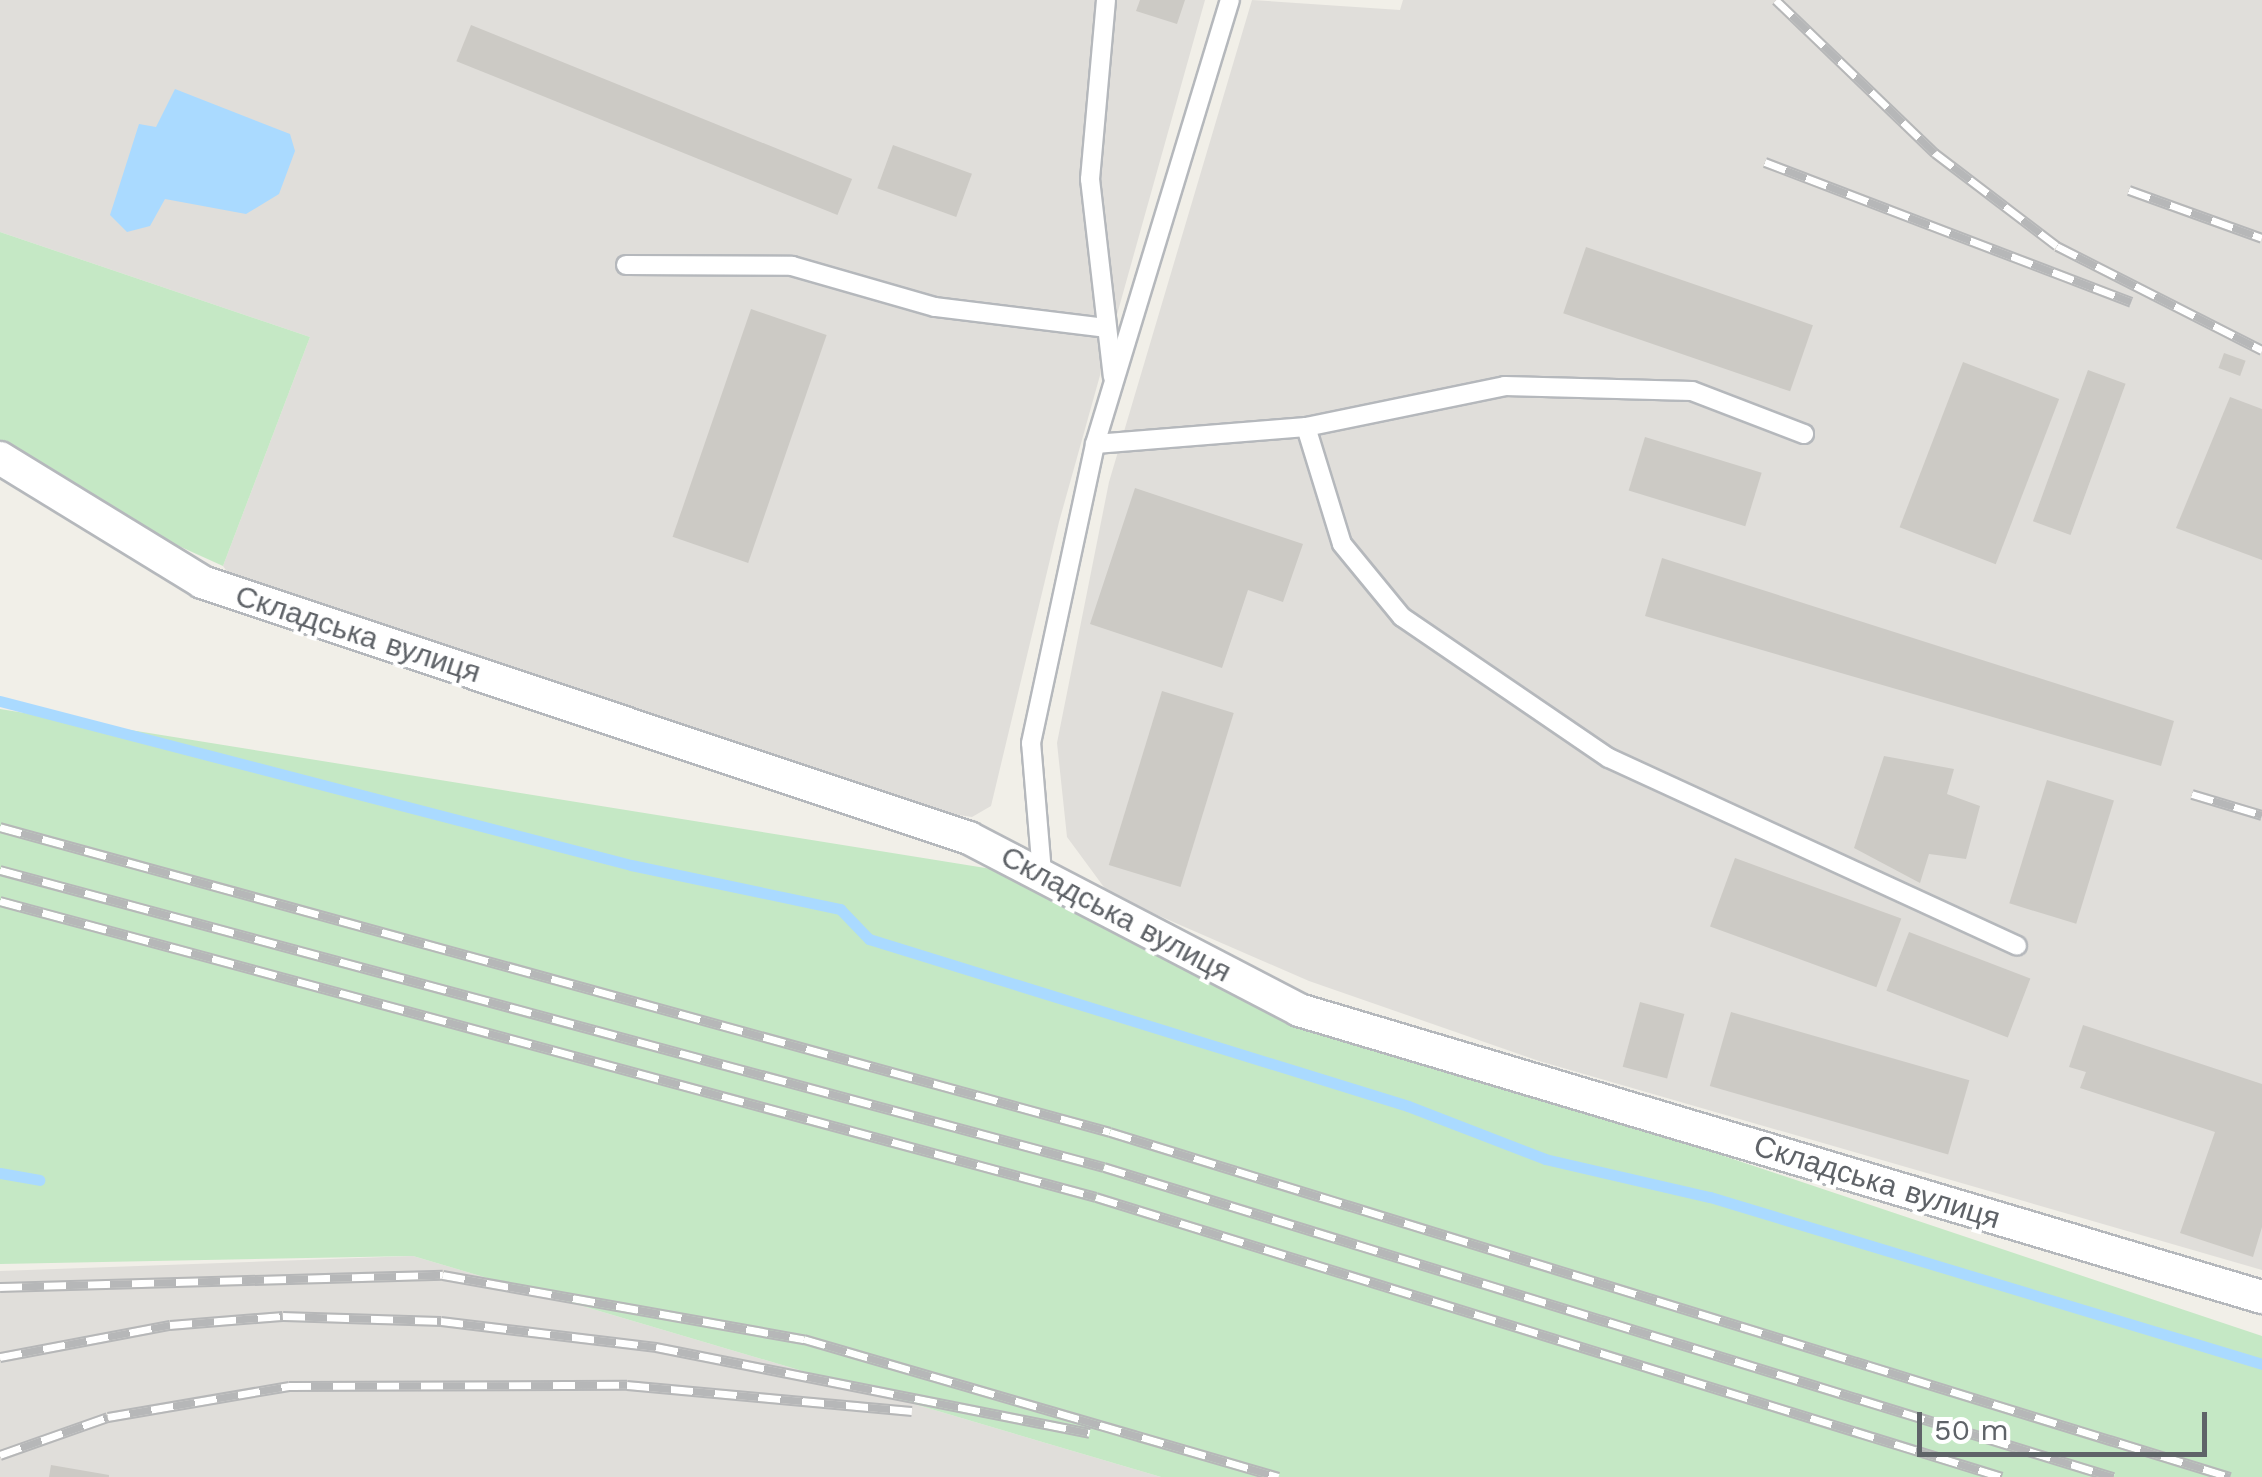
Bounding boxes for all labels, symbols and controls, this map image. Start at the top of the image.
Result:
street label: Складська вулиця [231,577,485,691]
street label: Складська вулиця [995,838,1237,990]
street label: Складська вулиця [1750,1127,2004,1237]
scale bar [1922,1392,2212,1454]
text: 50 m [1934,1412,2009,1447]

